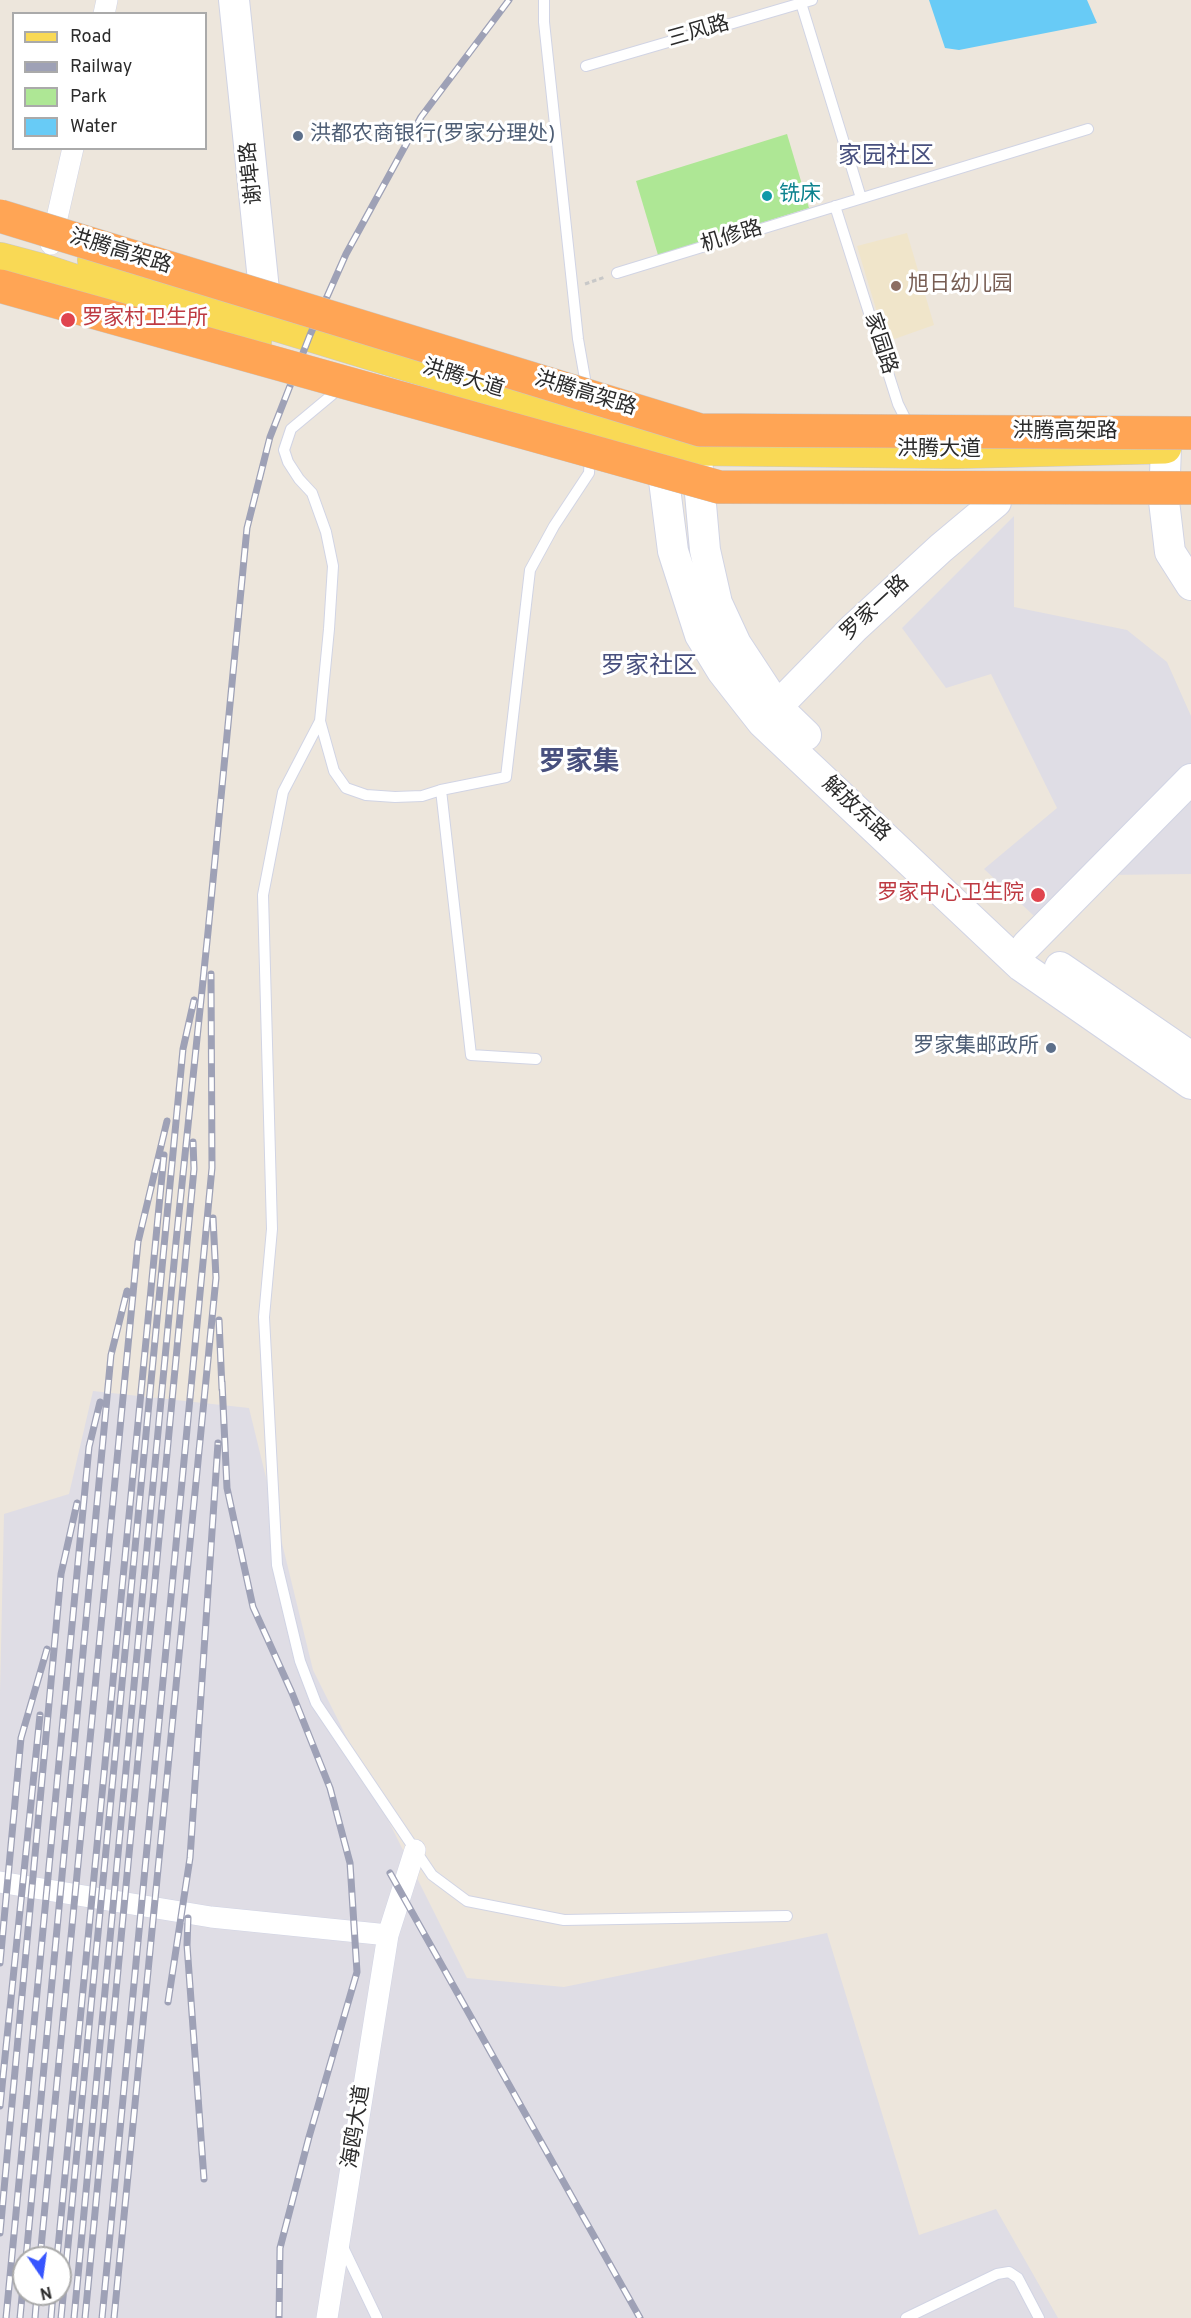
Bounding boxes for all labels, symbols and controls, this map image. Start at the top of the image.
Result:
legend [12,12,207,150]
street label: 三风路 [665,12,733,54]
text: Road [70,26,112,49]
text: Railway [70,56,132,79]
text: Park [70,86,107,109]
text: Water [70,116,117,139]
place label: 洪都农商银行(罗家分理处) [310,123,555,149]
marker: 洪都农商银行(罗家分理处) [291,129,305,143]
street label: 谢埠路 [237,140,269,206]
district label: 家园社区 [838,144,934,172]
place label: 铣床 [779,183,821,209]
marker: 铣床 [760,189,774,203]
street label: 机修路 [698,217,766,259]
street label: 洪腾高架路 [66,226,174,280]
place label: 旭日幼儿园 [908,273,1013,299]
marker: 旭日幼儿园 [889,279,903,293]
place label: 罗家村卫生所 [82,307,208,333]
street label: 家园路 [857,310,901,378]
marker: 罗家村卫生所 [59,311,77,329]
street label: 洪腾大道 [419,356,507,404]
street label: 洪腾高架路 [531,368,639,422]
street label: 洪腾高架路 [1013,420,1117,446]
street label: 洪腾大道 [897,438,981,464]
street label: 罗家一路 [837,571,915,647]
district label: 罗家社区 [601,654,697,682]
district label: 罗家集 [539,749,619,781]
street label: 解放东路 [816,772,894,848]
place label: 罗家中心卫生院 [877,882,1024,908]
marker: 罗家中心卫生院 [1029,886,1047,904]
place label: 罗家集邮政所 [913,1035,1039,1061]
marker: 罗家集邮政所 [1044,1041,1058,1055]
street label: 海鸥大道 [339,2084,377,2170]
north arrow [12,2246,72,2306]
text: N [38,2281,53,2303]

